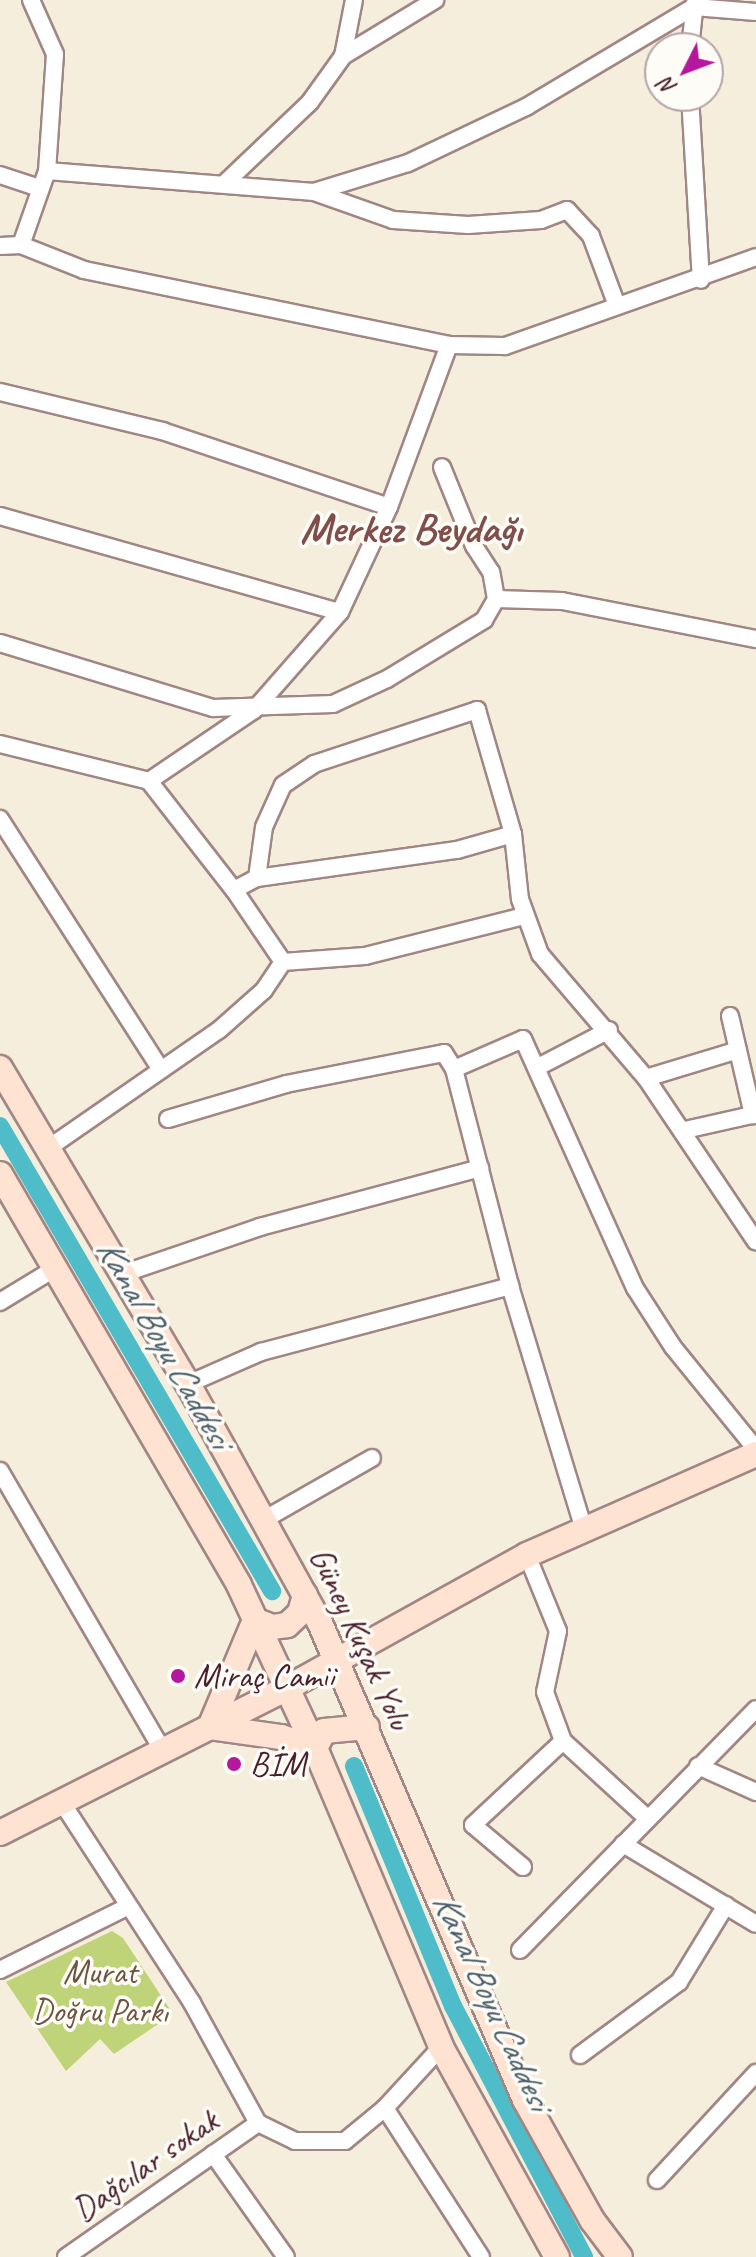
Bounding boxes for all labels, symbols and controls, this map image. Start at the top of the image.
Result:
north arrow [644,32,724,112]
text: N [653,72,683,101]
district label: Merkez Beydağı [301,504,521,554]
water label: Kanal Boyu Caddesi [87,1231,241,1455]
street label: Güney Kuşak Yolu [301,1541,421,1735]
place label: Miraç Camii [194,1656,334,1696]
marker: Miraç Camii [169,1667,187,1685]
place label: BİM [250,1744,306,1784]
marker: BİM [225,1755,243,1773]
water label: Kanal Boyu Caddesi [423,1885,561,2117]
park label: Murat Doğru Parkı [31,1951,169,2030]
street label: Dağcılar sokak [64,2100,226,2230]

